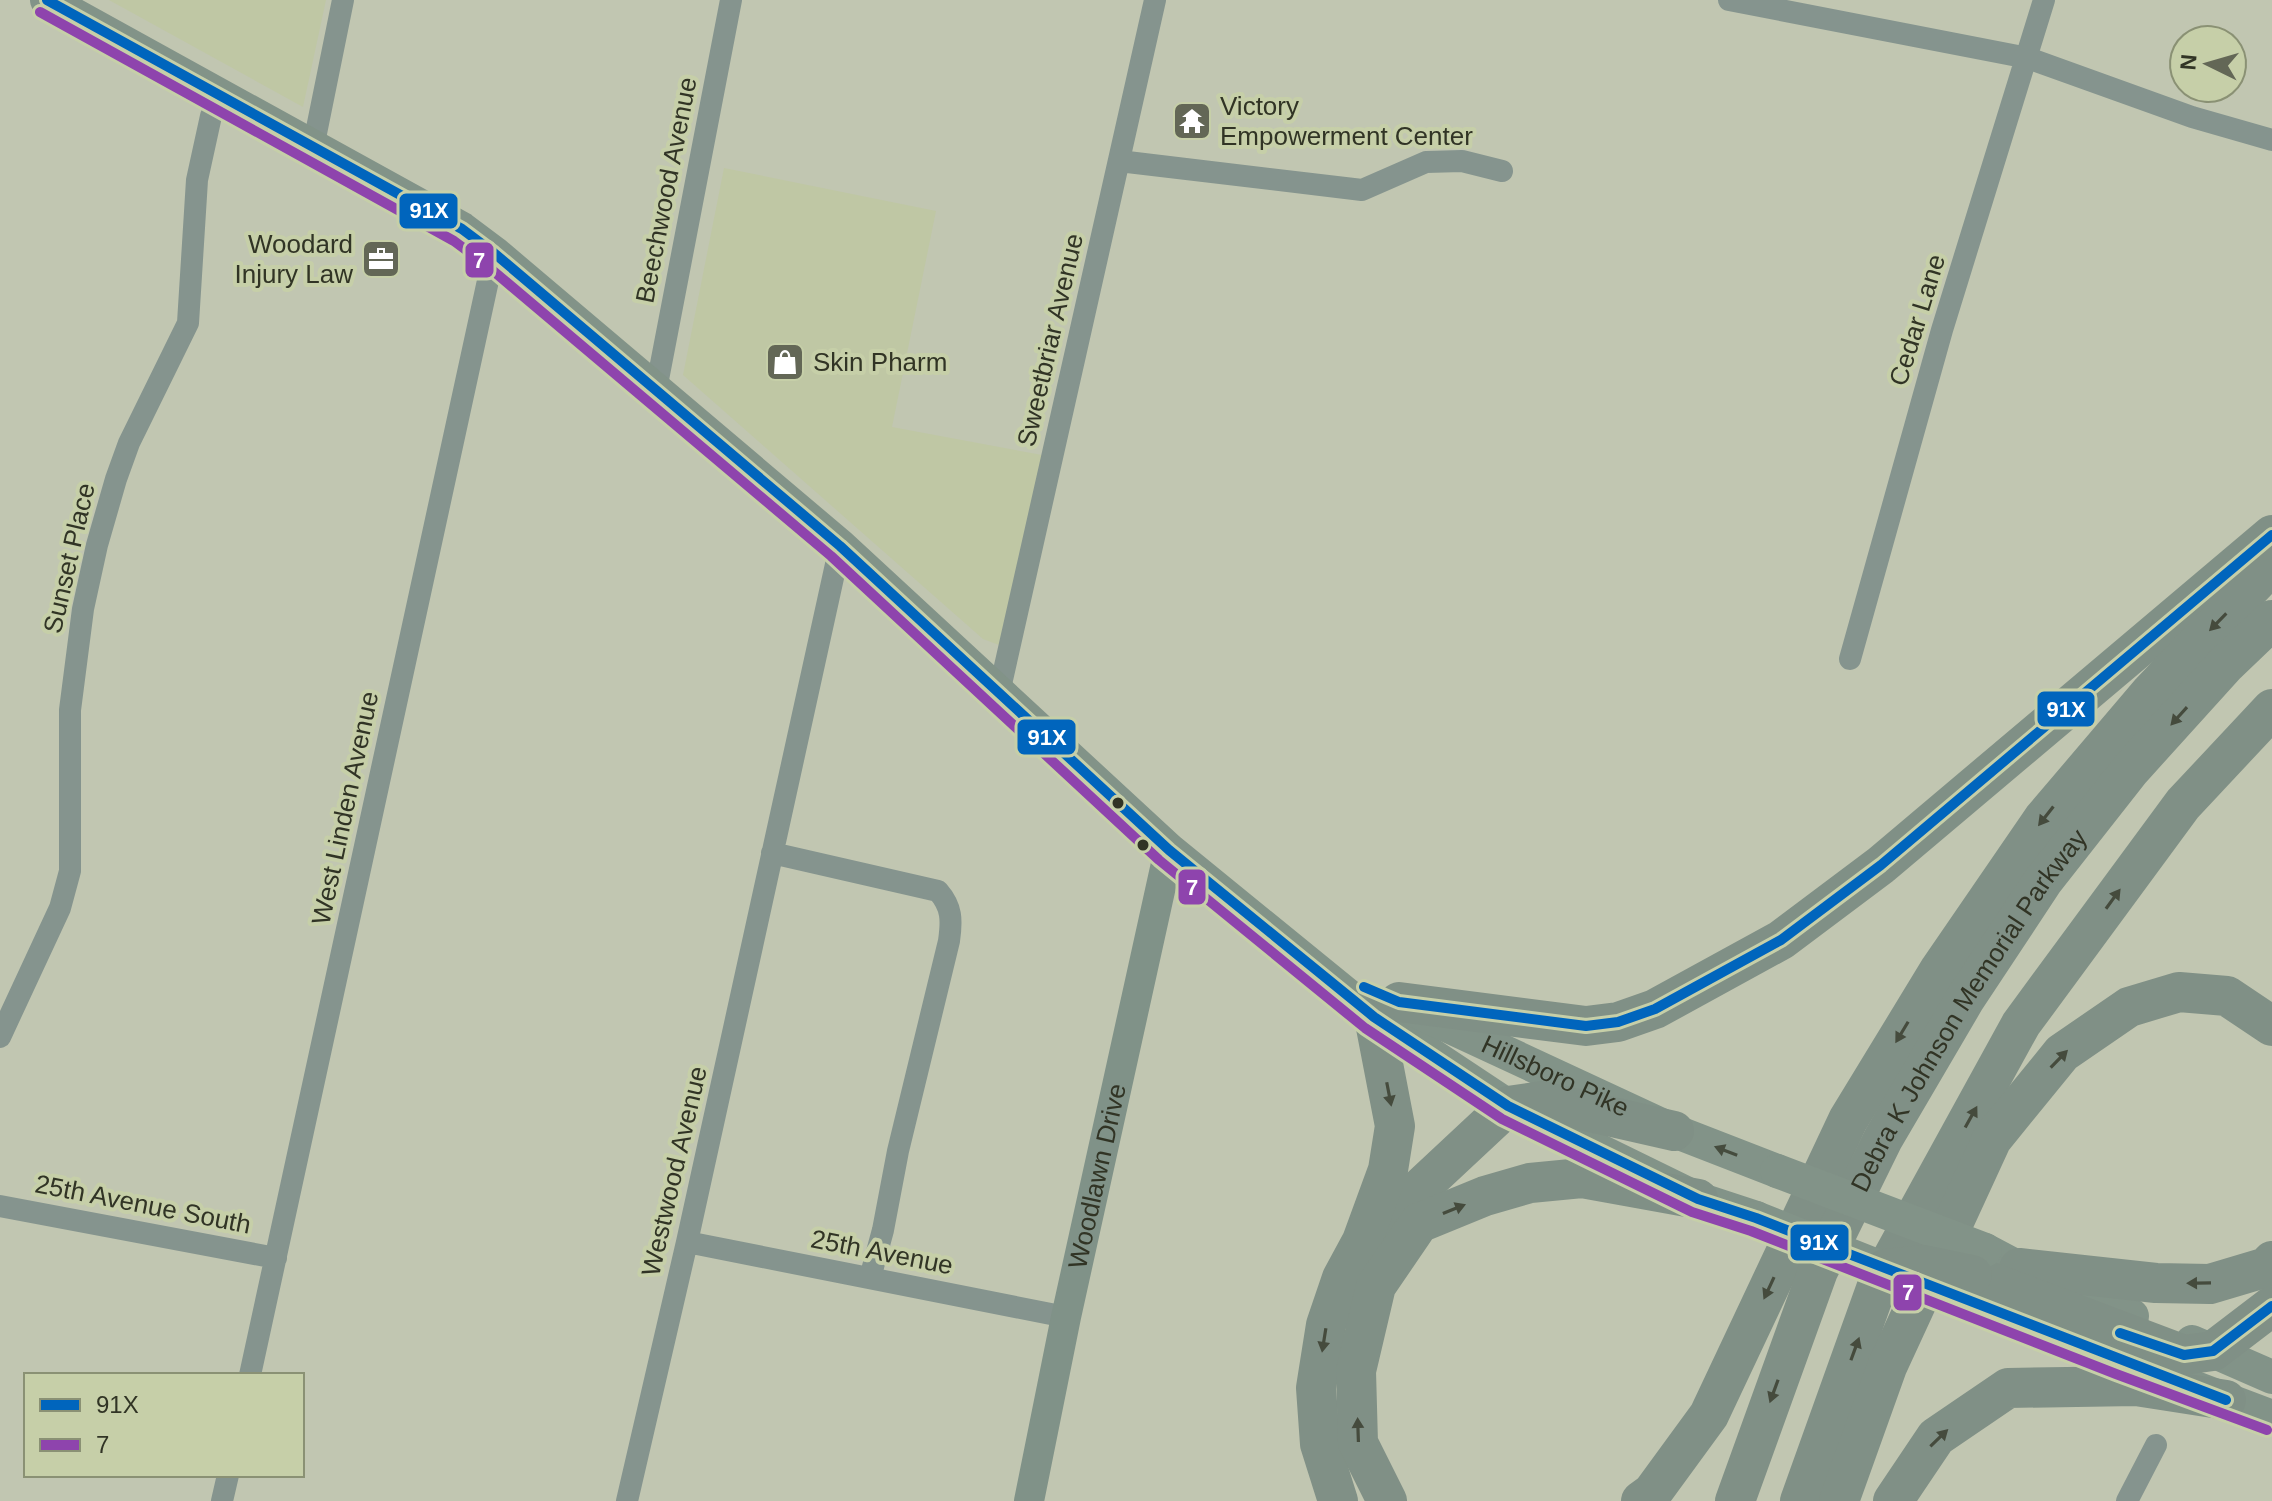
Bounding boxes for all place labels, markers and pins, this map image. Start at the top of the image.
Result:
place label: Victory Empowerment Center [1220,91,1473,151]
temple icon: Victory Empowerment Center [1171,100,1213,142]
place label: Woodard Injury Law [235,229,353,289]
office icon: Woodard Injury Law [360,238,402,280]
shop icon: Skin Pharm [764,341,806,383]
place label: Skin Pharm [813,347,947,377]
unlabelled marker [1110,795,1126,811]
unlabelled marker [1135,837,1151,853]

